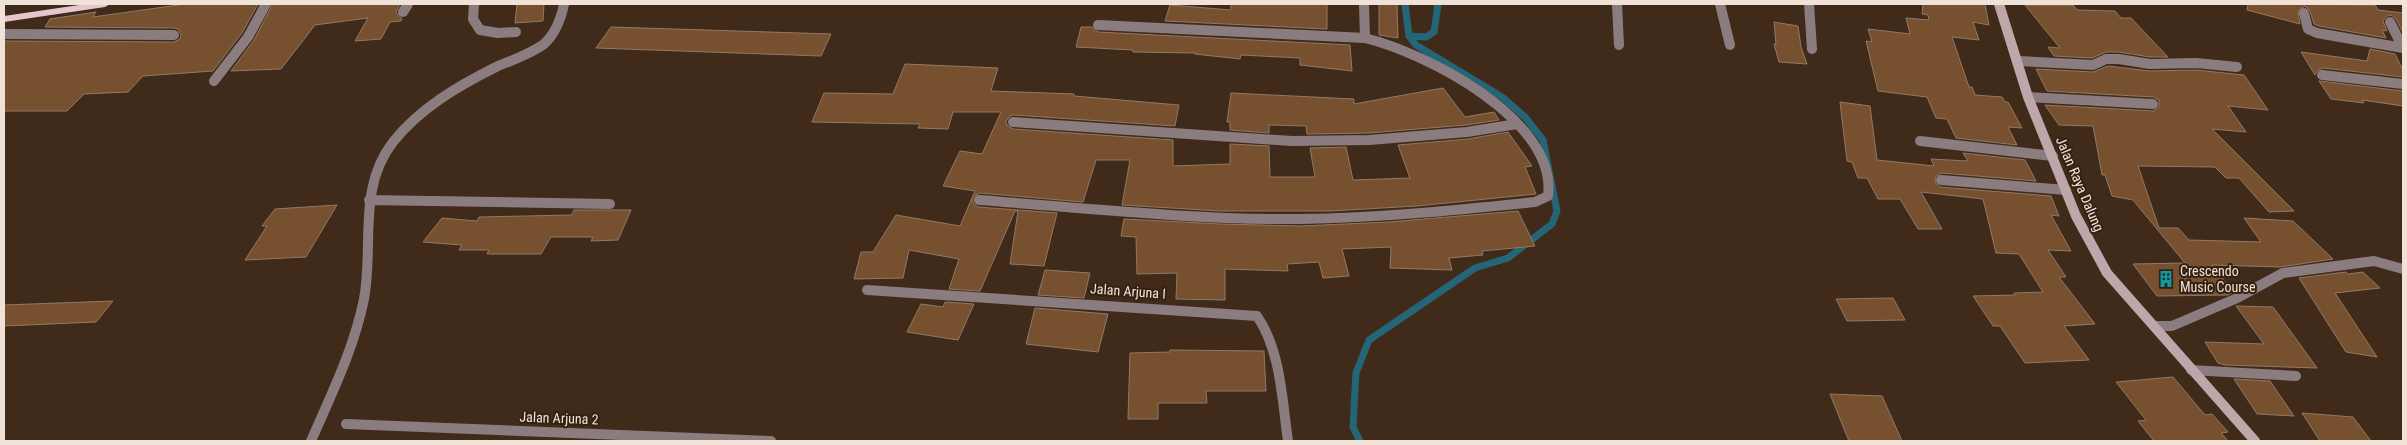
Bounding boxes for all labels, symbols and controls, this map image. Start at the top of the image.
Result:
street label: Jalan Raya Dalung [2053,134,2107,234]
place label: Crescendo Music Course [2180,263,2256,295]
building icon: Crescendo Music Course [2156,269,2176,289]
street label: Jalan Arjuna I [1090,280,1166,302]
street label: Jalan Arjuna 2 [519,409,599,427]

